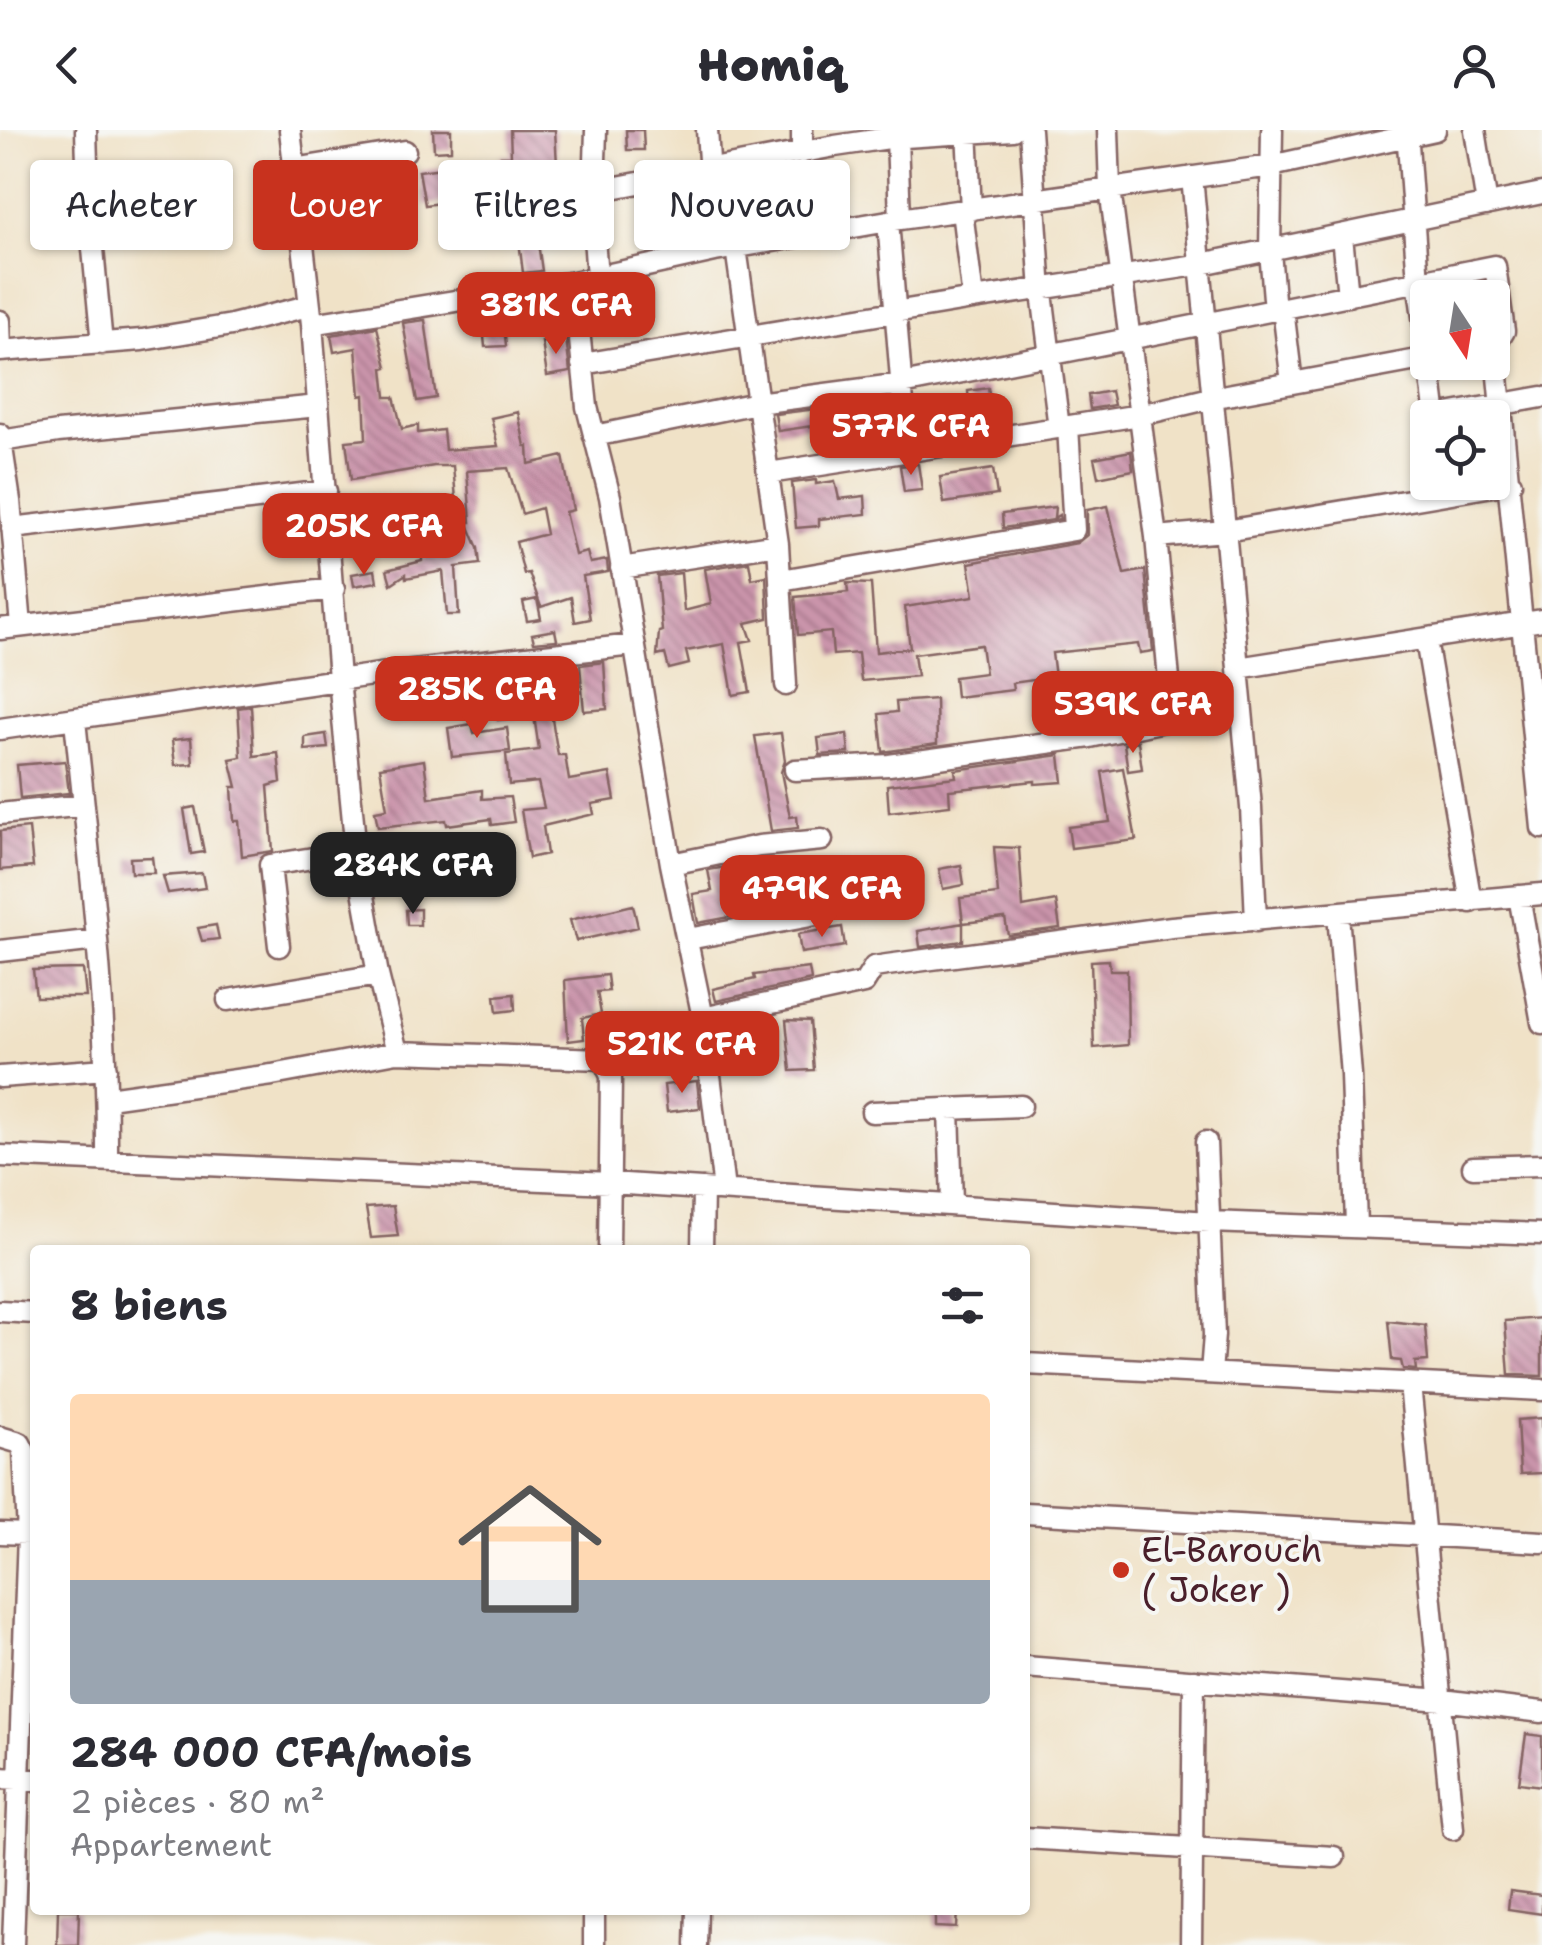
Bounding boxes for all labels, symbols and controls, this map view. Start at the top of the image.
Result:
text: Homiq [697,35,845,95]
icon: back [40,38,95,93]
icon: person [1447,38,1502,93]
chip: Acheter [30,160,233,250]
chip: Louer [253,160,418,250]
chip: Filtres [438,160,614,250]
chip: Nouveau [634,160,850,250]
pin: 381K CFA [453,272,659,357]
north arrow [1410,280,1510,380]
map controls [1410,280,1510,500]
text: 381K CFA [479,283,633,326]
pin: 577K CFA [808,393,1014,478]
button: locate [1410,400,1510,500]
text: 577K CFA [832,404,990,447]
pin: 205K CFA [261,493,467,578]
text: 205K CFA [284,504,444,547]
pin: 285K CFA [374,656,580,741]
text: 285K CFA [397,667,557,710]
pin: 539K CFA [1030,671,1236,756]
text: 539K CFA [1054,682,1212,725]
pin: 284K CFA [310,832,516,917]
text: 284K CFA [332,843,494,886]
pin: 479K CFA [719,855,925,940]
text: 479K CFA [742,866,902,909]
pin: 521K CFA [579,1011,785,1096]
text: 521K CFA [607,1022,757,1065]
text: 8 biens [70,1277,228,1333]
icon: filters [935,1278,990,1333]
icon: home [440,1459,620,1639]
place label: El-Barouch ( Joker ) [1141,1526,1322,1613]
marker: El-Barouch ( Joker ) [1110,1559,1132,1581]
text: 284 000 CFA/mois [70,1724,472,1780]
text: 2 pièces · 80 m² [70,1780,325,1823]
text: Appartement [70,1823,272,1866]

